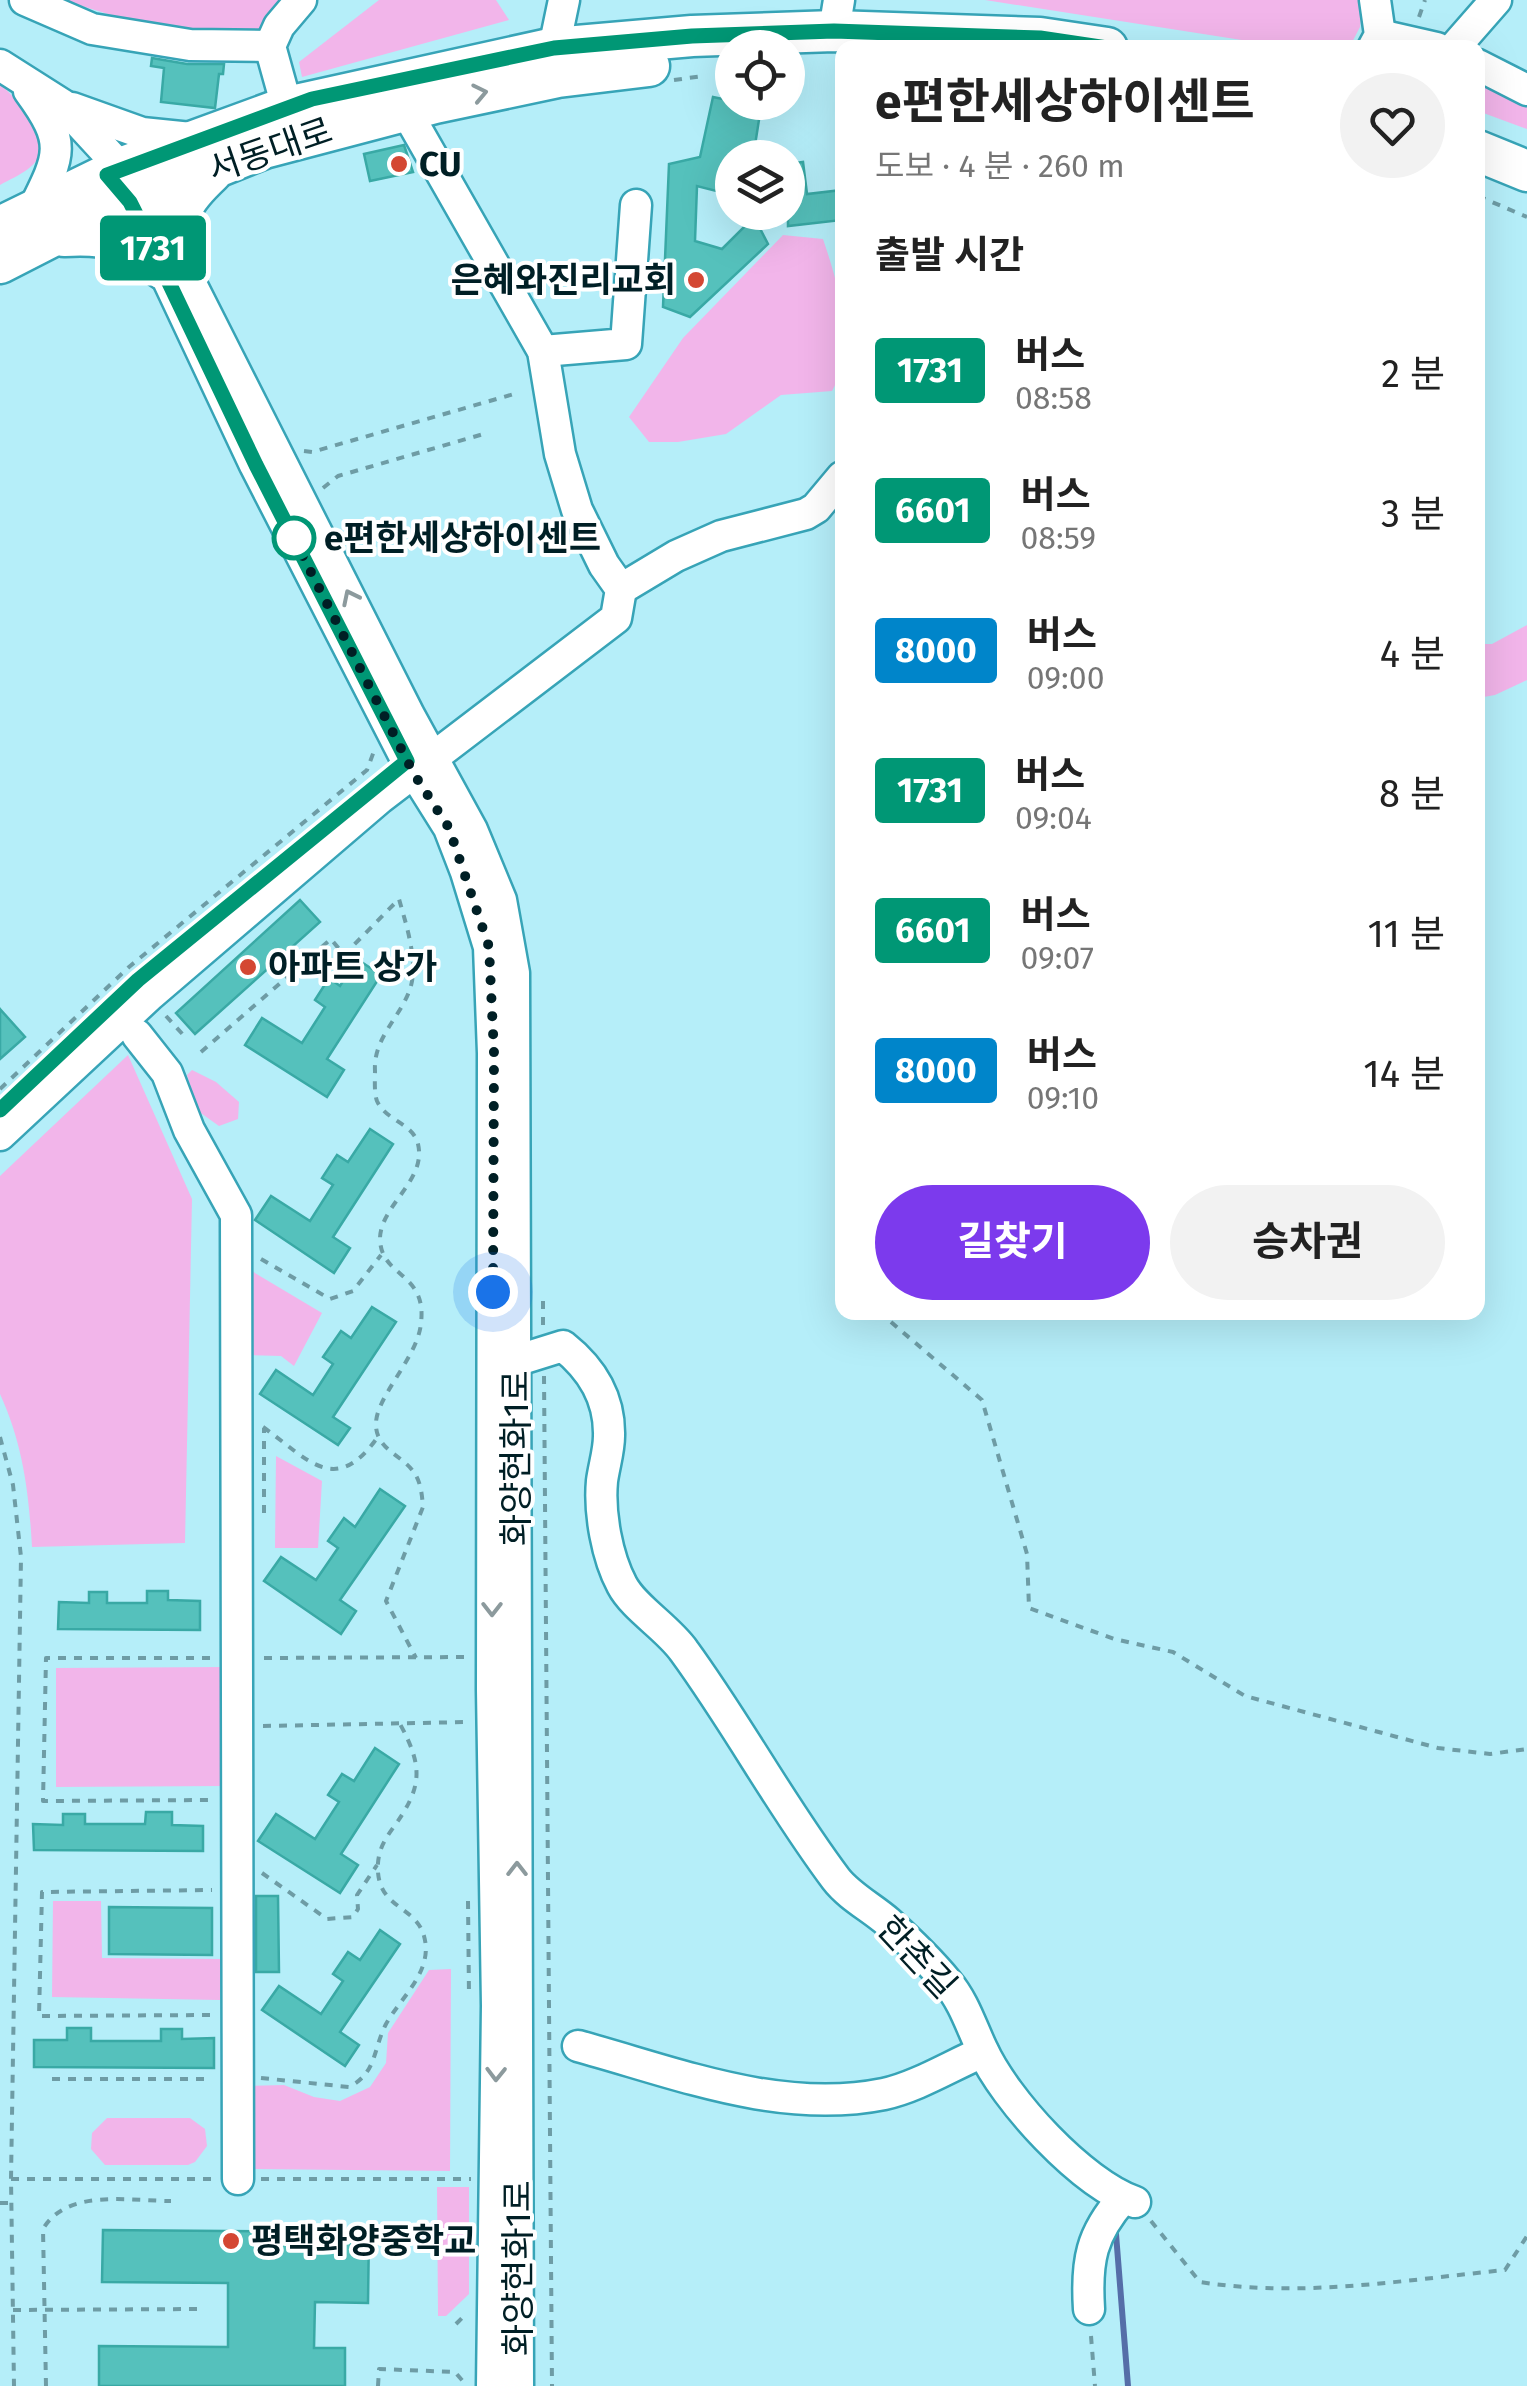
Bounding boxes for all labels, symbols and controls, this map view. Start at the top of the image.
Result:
map controls [715,30,805,230]
button: locate [715,30,805,120]
text: e편한세상하이센트 [875,73,1255,131]
button: heart [1340,73,1445,178]
one-way arrow [471,84,488,105]
street label: 서동대로 [202,109,338,191]
button: layers [715,140,805,230]
place label: CU [419,143,462,185]
text: 도보 · 4 분 · 260 m [875,147,1125,185]
marker: CU [388,153,410,175]
line badge: 1731 [83,216,223,280]
text: 1731 [120,227,186,269]
text: 출발 시간 [875,232,1024,278]
place label: 은혜와진리교회 [451,259,676,301]
marker: 은혜와진리교회 [685,269,707,291]
text: 버스 [1015,332,1085,378]
text: 1731 [897,349,963,391]
text: 2 분 [1381,351,1445,397]
text: 08:58 [1015,379,1092,417]
text: 버스 [1020,472,1090,518]
text: 6601 [895,489,970,531]
text: 3 분 [1381,491,1445,537]
marker: e편한세상하이센트 [273,517,315,559]
place label: e편한세상하이센트 [324,517,601,559]
text: 08:59 [1020,519,1096,557]
one-way arrow [343,589,363,607]
text: 버스 [1027,612,1097,658]
text: 8000 [895,629,977,671]
text: 4 분 [1380,631,1445,677]
text: 09:00 [1027,659,1105,697]
text: 버스 [1015,752,1085,798]
text: 1731 [897,769,963,811]
text: 8 분 [1379,771,1445,817]
text: 09:04 [1015,799,1092,837]
text: 버스 [1020,892,1090,938]
text: 6601 [895,909,970,951]
text: 11 분 [1368,911,1445,957]
text: 09:07 [1020,939,1094,977]
place label: 아파트 상가 [268,946,437,988]
marker: 아파트 상가 [237,956,259,978]
text: 버스 [1027,1032,1097,1078]
text: 8000 [895,1049,977,1091]
text: 14 분 [1363,1051,1445,1097]
text: 09:10 [1027,1079,1099,1117]
button: 길찾기 [875,1185,1150,1300]
button: 승차권 [1170,1185,1445,1300]
your location [468,1267,518,1317]
street label: 화양현화1로 [495,1370,537,1546]
one-way arrow [481,1602,503,1618]
one-way arrow [507,1860,528,1876]
street label: 한촌길 [869,1907,965,2007]
one-way arrow [485,2067,506,2083]
street label: 화양현화1로 [497,2180,539,2356]
place label: 평택화양중학교 [251,2220,476,2262]
marker: 평택화양중학교 [220,2230,242,2252]

